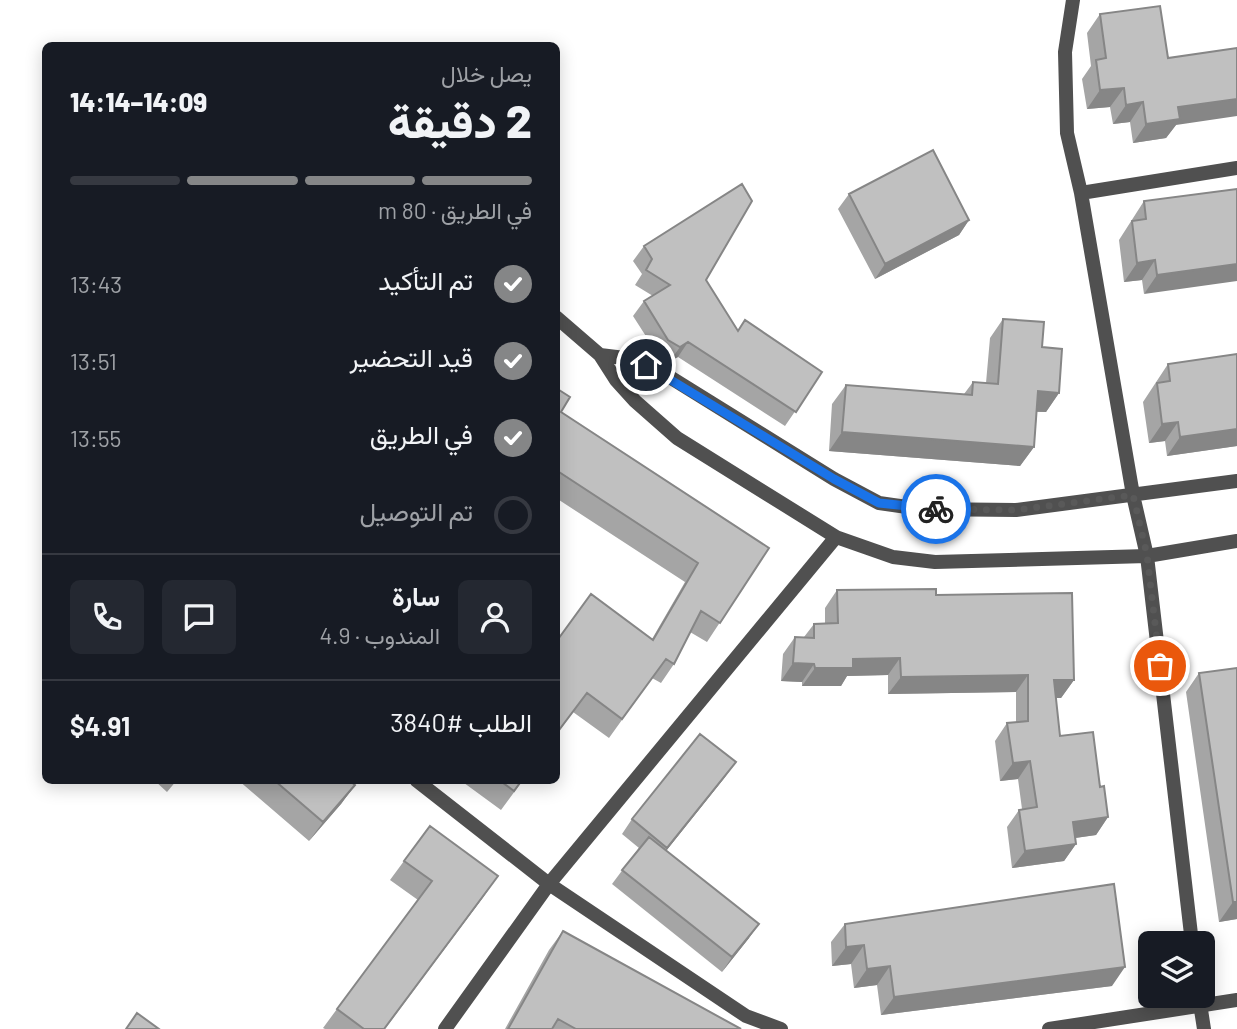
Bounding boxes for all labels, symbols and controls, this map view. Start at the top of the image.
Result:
text: يصل خلال [441,59,532,87]
text: 14:09–14:14 [70,86,207,117]
text: 2 دقيقة [388,92,532,147]
text: في الطريق · 80 m [378,196,532,224]
text: تم التأكيد [378,264,473,295]
icon: check [494,265,532,303]
text: 13:43 [70,270,122,298]
pin [616,335,676,395]
text: قيد التحضير [349,341,473,372]
icon: check [494,342,532,380]
icon: home [627,346,665,384]
text: 13:51 [70,347,117,375]
text: في الطريق [370,418,473,449]
icon: check [494,419,532,457]
text: 13:55 [70,424,121,452]
courier [901,474,971,544]
icon: bike [917,490,955,528]
text: تم التوصيل [359,495,473,526]
button: phone [70,580,144,654]
button: chat [162,580,236,654]
text: سارة [392,580,440,611]
button: person [458,580,532,654]
text: المندوب · 4.9 [319,621,440,649]
pin [1130,636,1190,696]
icon: bag [1141,647,1179,685]
text: الطلب #3840 [390,706,532,737]
text: $4.91 [70,710,130,741]
map controls [1138,931,1215,1008]
button: layers [1138,931,1215,1008]

